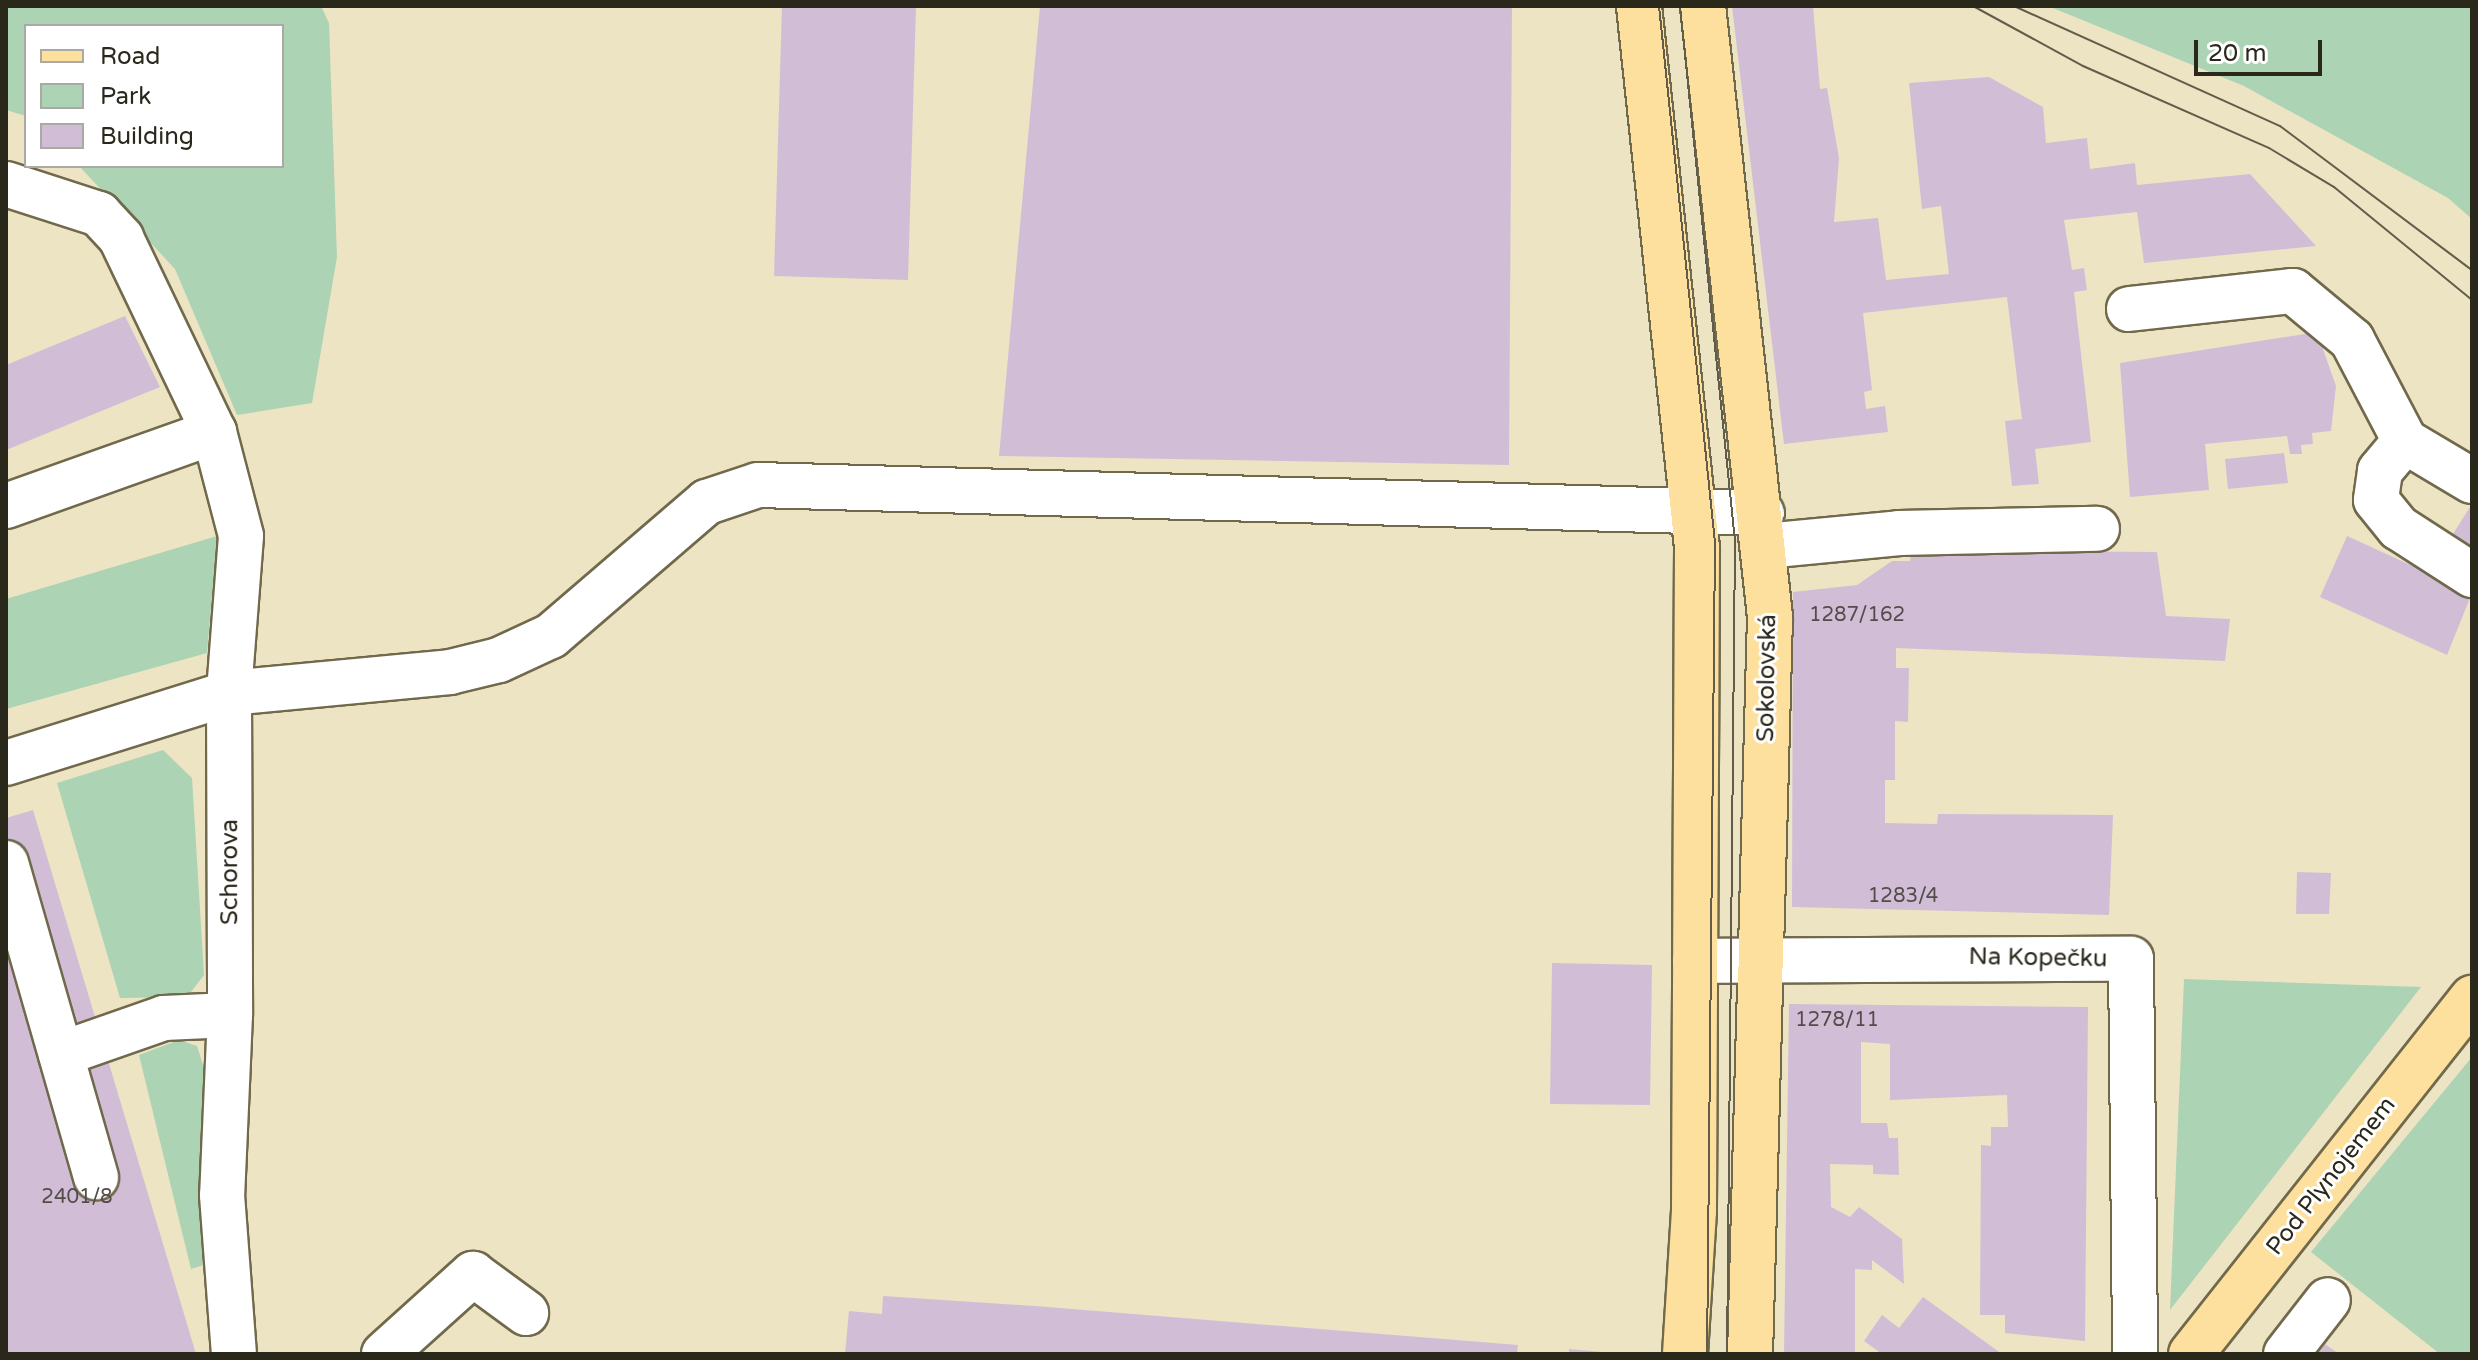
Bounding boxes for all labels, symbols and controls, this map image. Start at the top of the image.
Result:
legend [24,24,284,168]
scale bar [2198,24,2326,74]
text: 20 m [2208,39,2266,68]
text: Road [100,42,160,71]
text: Park [100,82,151,111]
text: Building [100,122,194,151]
house number: 1287/162 [1809,603,1905,627]
street label: Sokolovská [1751,614,1783,742]
street label: Schorova [216,819,244,925]
house number: 1283/4 [1868,884,1938,908]
street label: Na Kopečku [1968,942,2108,974]
house number: 1278/11 [1795,1008,1879,1032]
street label: Pod Plynojemem [2260,1091,2402,1261]
house number: 2401/8 [41,1185,113,1209]

